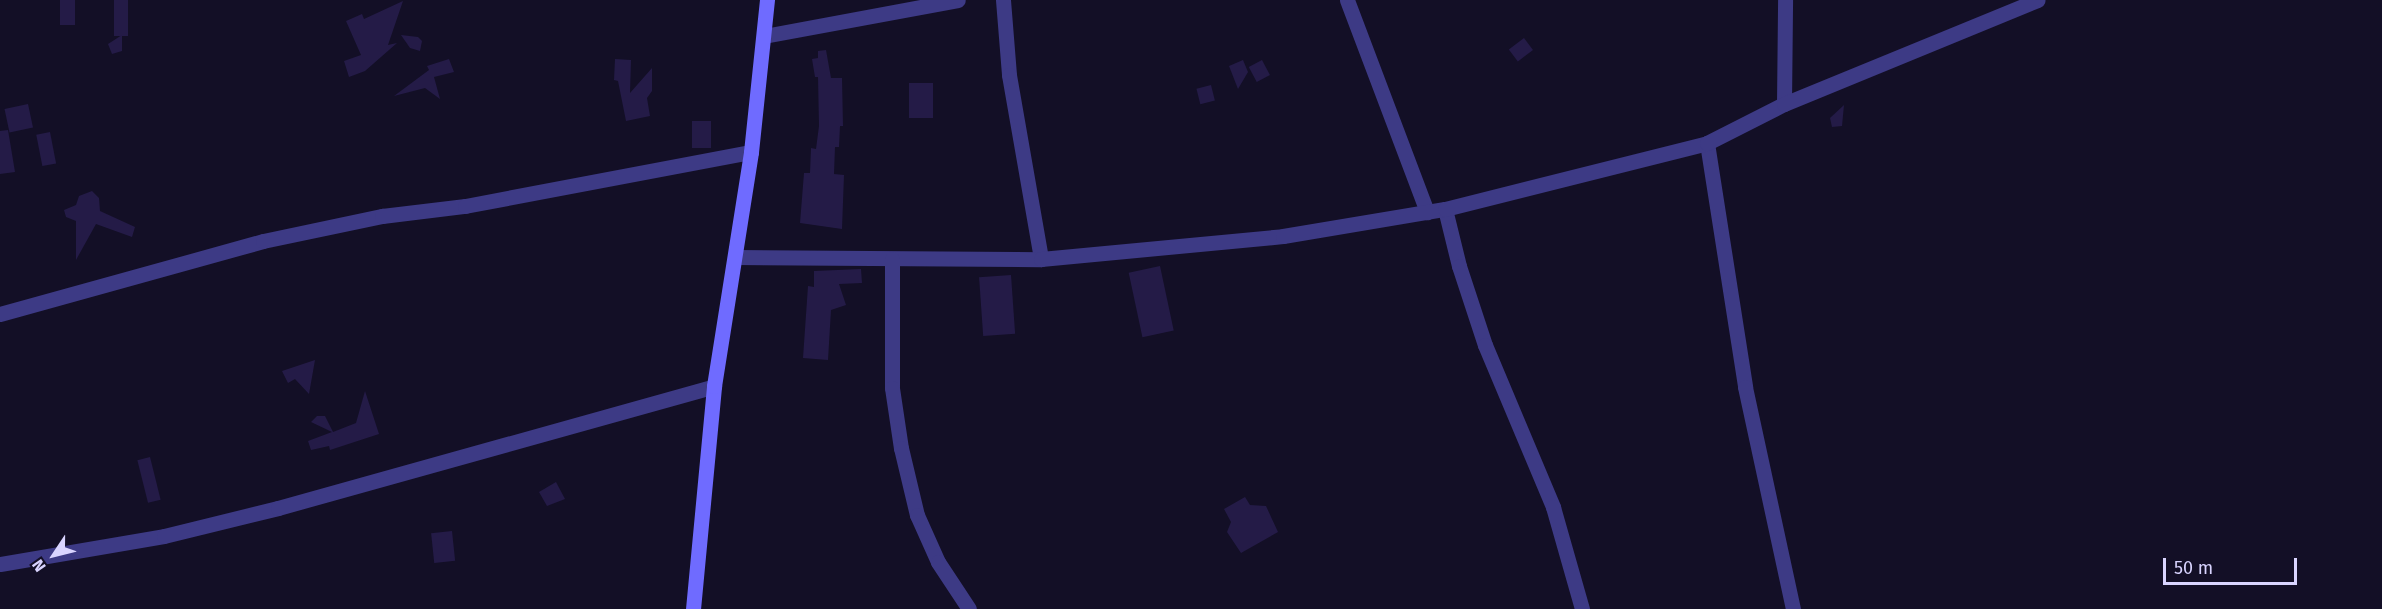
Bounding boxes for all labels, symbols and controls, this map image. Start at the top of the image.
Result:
north arrow [24,525,84,585]
scale bar [2166,546,2300,584]
text: N [28,556,50,575]
text: 50 m [2174,557,2213,579]

